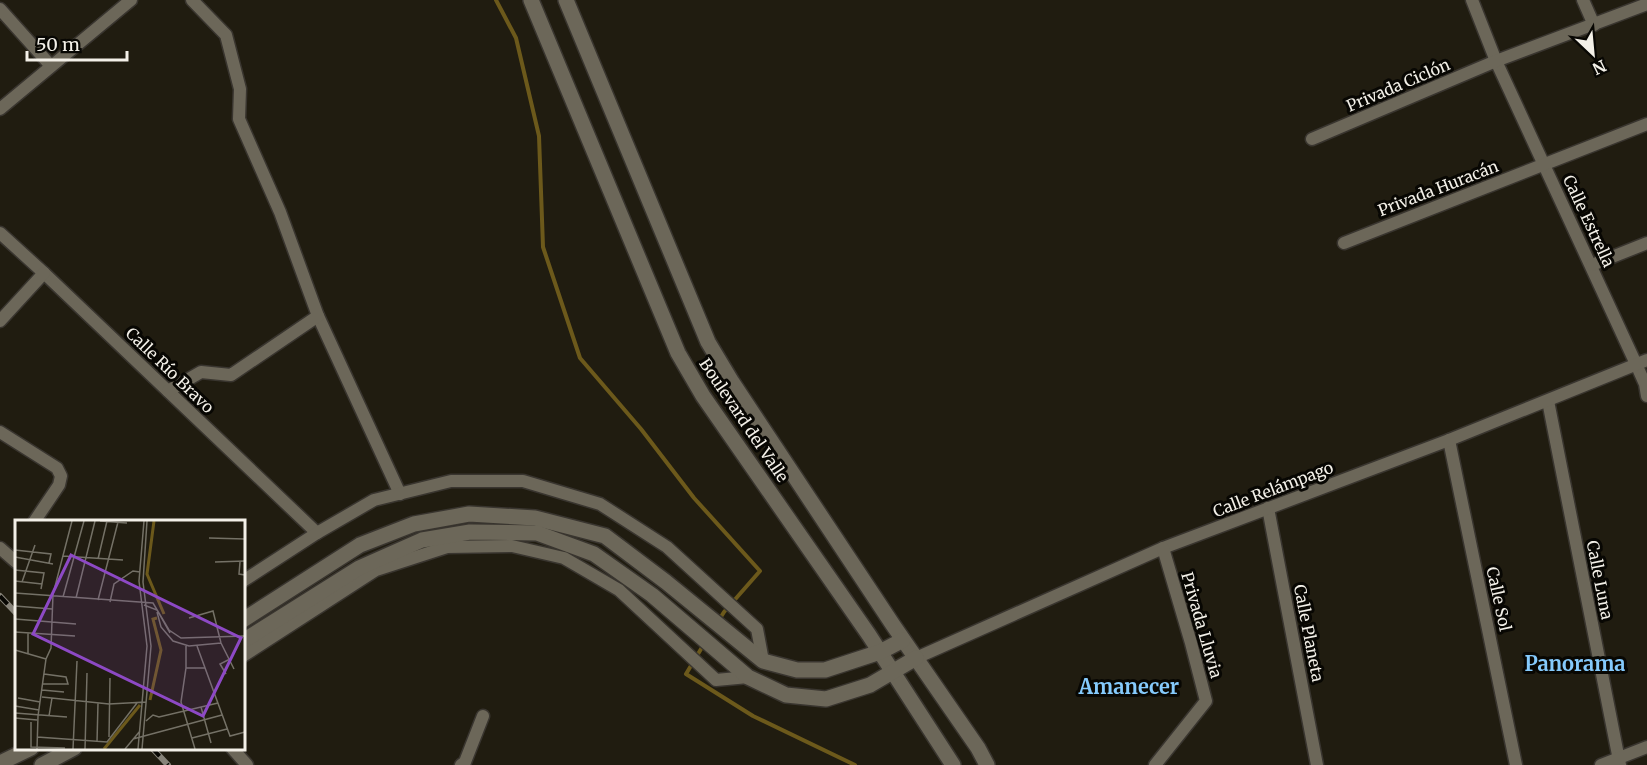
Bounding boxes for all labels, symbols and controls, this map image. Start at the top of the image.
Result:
scale bar [27,24,128,62]
north arrow [1563,24,1623,84]
text: 50 m [36,33,80,56]
street label: Privada Ciclón [1343,54,1453,116]
text: N [1589,56,1610,79]
street label: Privada Huracán [1375,156,1501,220]
street label: Calle Estrella [1559,172,1619,271]
street label: Calle Río Bravo [122,323,218,417]
street label: Boulevard del Valle [695,354,793,486]
street label: Calle Relámpago [1210,457,1336,521]
inset map [15,520,244,750]
street label: Calle Luna [1583,539,1618,622]
street label: Calle Sol [1482,565,1516,633]
street label: Privada Lluvia [1177,570,1227,681]
street label: Calle Planeta [1290,583,1328,684]
district label: Panorama [1524,651,1626,676]
district label: Amanecer [1078,674,1179,699]

